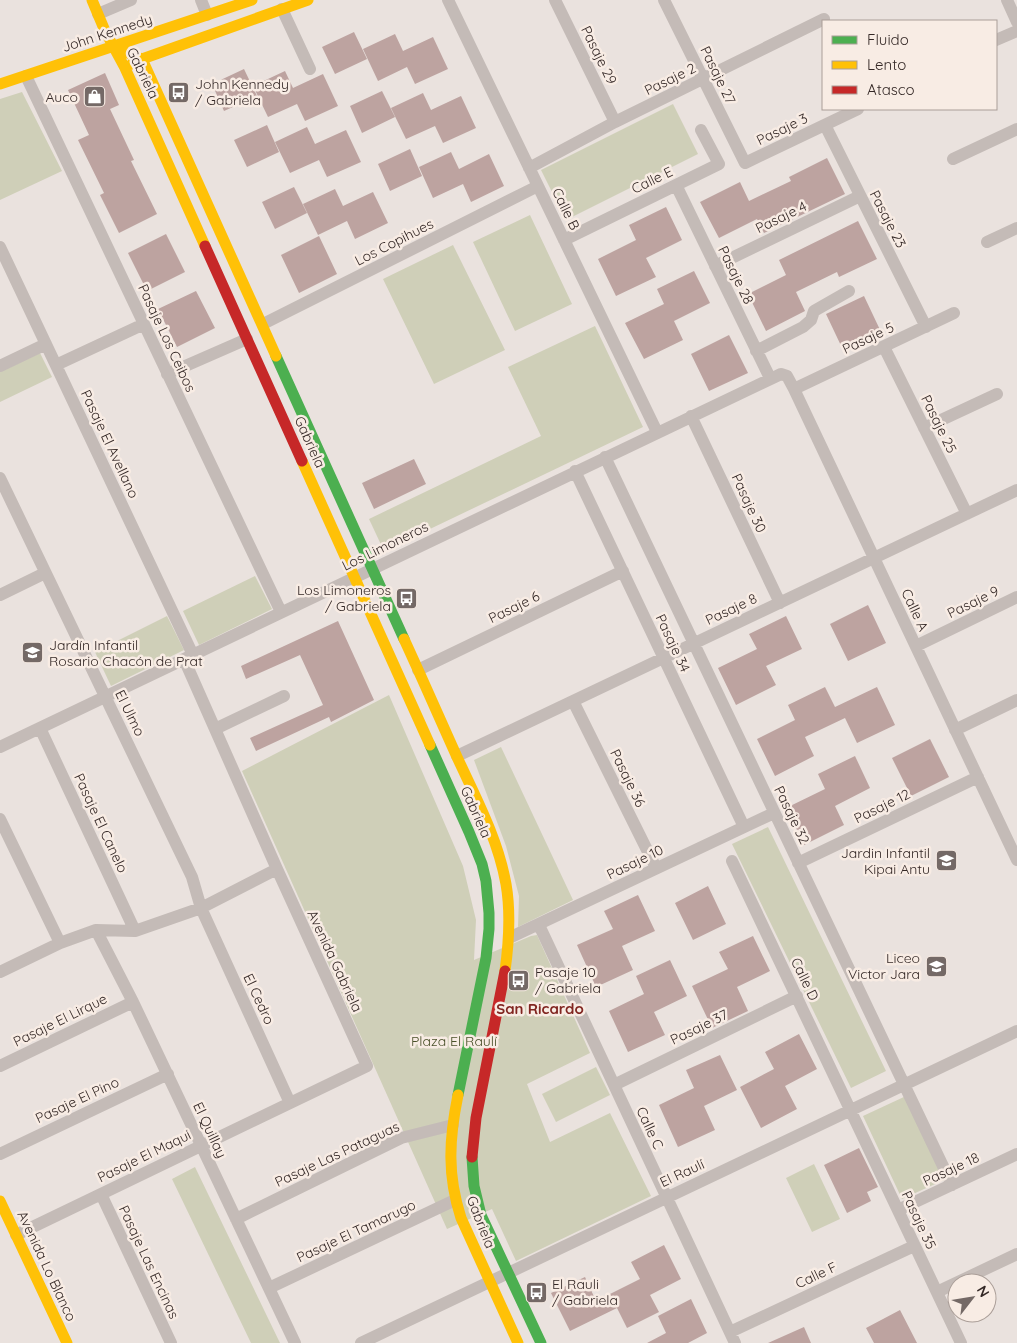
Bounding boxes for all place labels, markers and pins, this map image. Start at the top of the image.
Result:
place label: John Kennedy / Gabriela [195,75,289,109]
bus stop icon: John Kennedy / Gabriela [167,80,191,104]
shop icon: Auco [82,85,106,109]
place label: Auco [45,88,78,106]
place label: Los Limoneros / Gabriela [297,581,391,615]
bus stop icon: Los Limoneros / Gabriela [395,586,419,610]
place label: Jardín Infantil Rosario Chacón de Prat [49,636,203,670]
school or university icon: Jardín Infantil Rosario Chacón de Prat [21,641,45,665]
place label: Jardin Infantil Kipai Antu [841,844,930,878]
school or university icon: Jardin Infantil Kipai Antu [934,849,958,873]
place label: Liceo Victor Jara [848,949,920,983]
school or university icon: Liceo Victor Jara [924,954,948,978]
place label: Pasaje 10 / Gabriela [535,963,601,997]
bus stop icon: Pasaje 10 / Gabriela [507,968,531,992]
place label: El Rauli / Gabriela [552,1275,618,1309]
bus stop icon: El Rauli / Gabriela [524,1280,548,1304]

